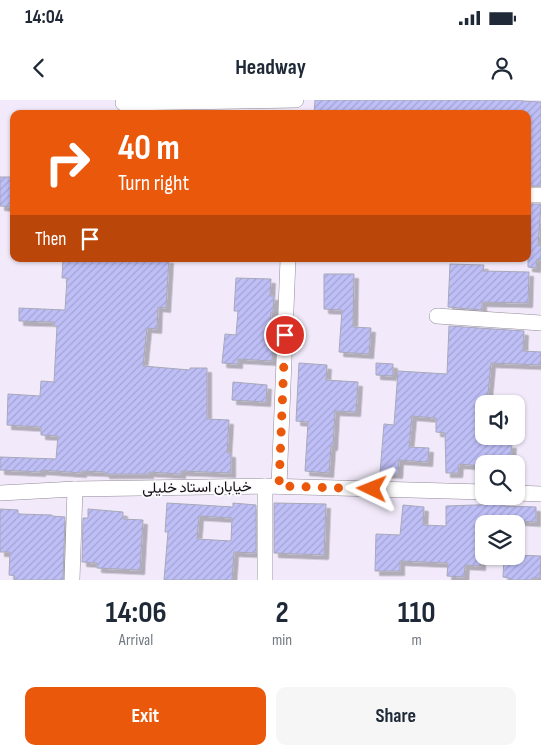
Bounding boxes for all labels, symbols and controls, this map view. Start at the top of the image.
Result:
text: 14:04 [25,6,64,29]
icon: back [25,54,53,82]
text: Headway [235,54,306,81]
icon: person [488,54,516,82]
text: 40 m [118,127,180,170]
icon: right [35,130,100,195]
text: Turn right [118,170,189,197]
icon: arrive [76,225,104,253]
text: Then [35,228,66,251]
pin [264,314,306,356]
icon: arrive [271,321,299,349]
map controls [475,395,525,565]
button: sound [475,395,525,445]
button: search [475,455,525,505]
position arrow [345,462,397,514]
street label: خیابان استاد خلیلی [142,477,252,498]
button: layers [475,515,525,565]
text: 14:06 [105,595,167,631]
text: 2 [276,595,289,631]
text: 110 [398,595,435,631]
text: Arrival [119,631,153,650]
text: min [272,631,292,650]
text: m [411,631,422,650]
button: Exit [25,687,266,745]
button: Share [276,687,516,745]

